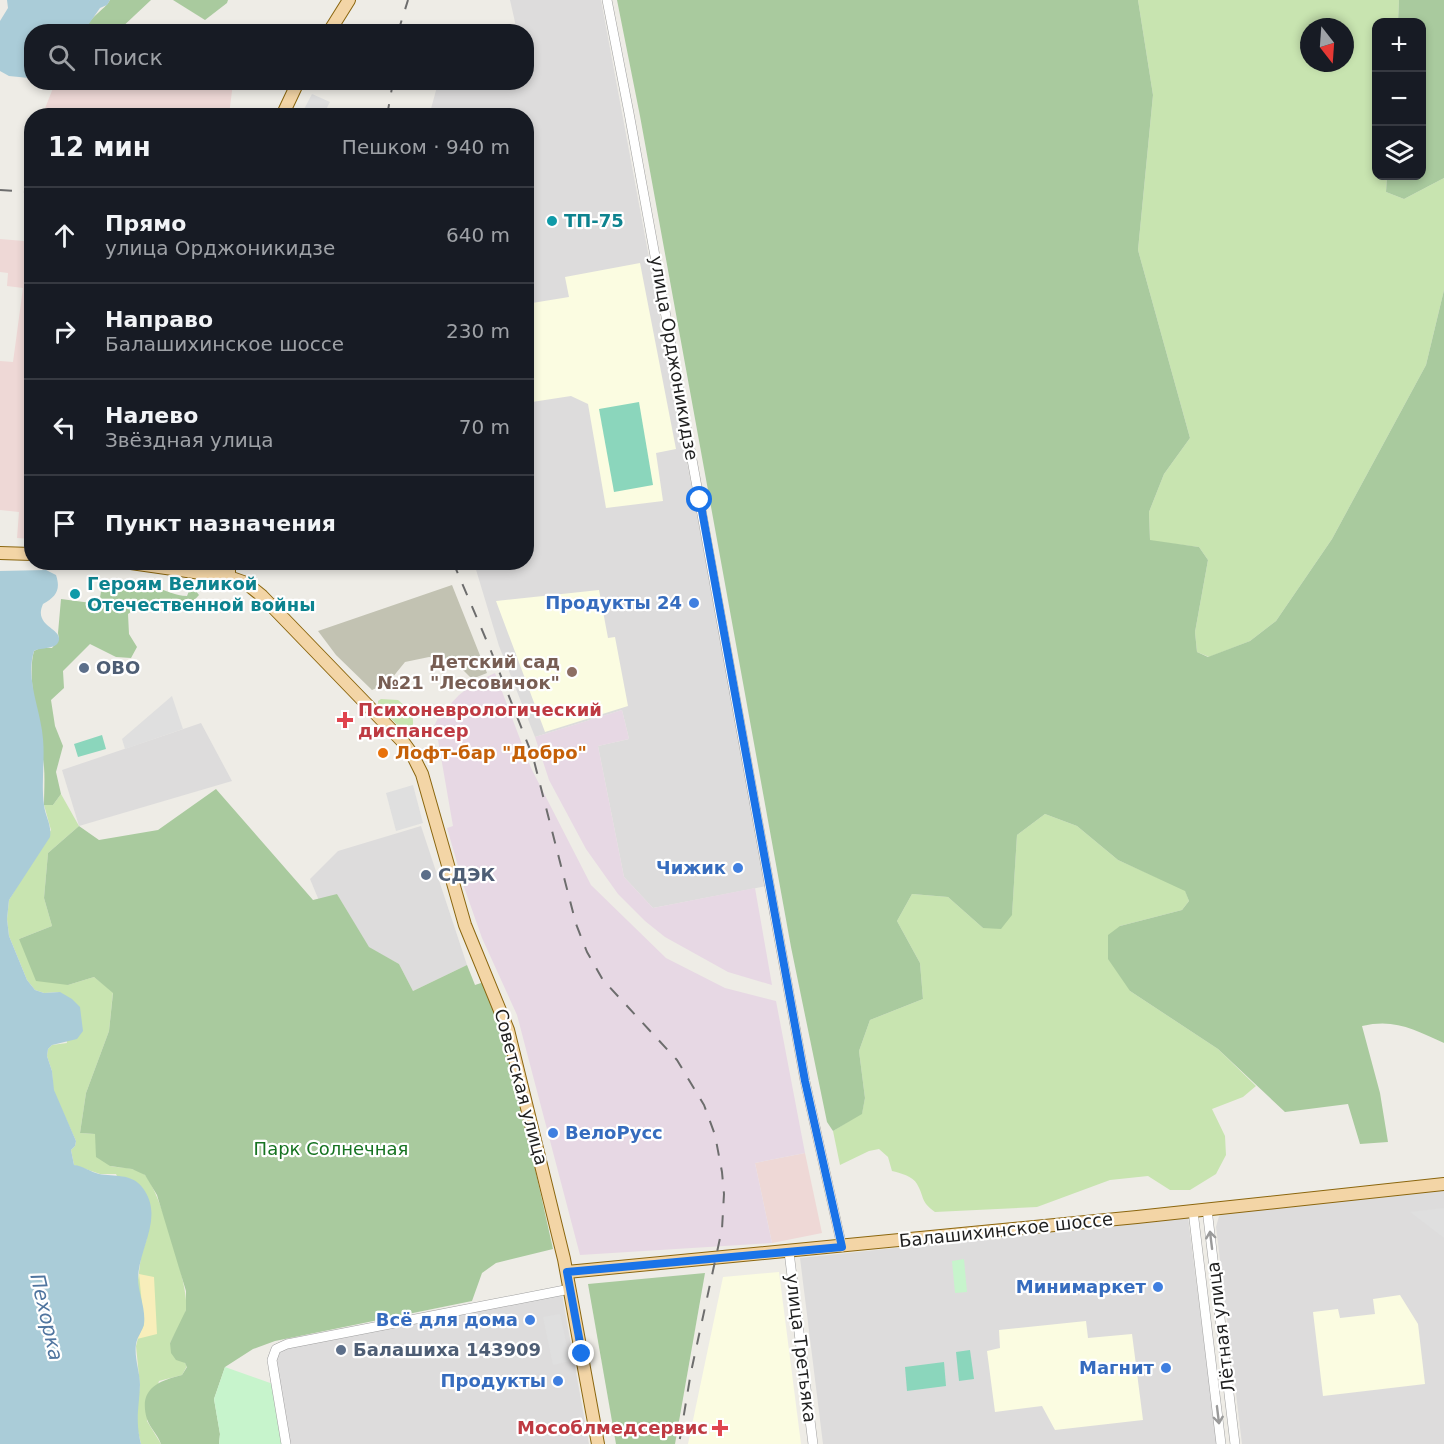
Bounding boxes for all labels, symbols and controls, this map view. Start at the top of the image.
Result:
north arrow [1300,18,1354,72]
map controls [1372,18,1426,180]
button: + [1372,18,1426,72]
search box [24,24,534,90]
icon: search [45,41,78,74]
text: Поиск [93,45,163,70]
button: − [1372,72,1426,126]
button: layers [1372,126,1426,180]
text: 12 мин [48,132,151,162]
text: Пешком · 940 m [342,135,510,159]
place label: ТП-75 [564,210,624,231]
text: Прямо [105,211,186,236]
marker: ТП-75 [545,214,559,228]
icon: ahead [48,219,81,252]
text: 640 m [446,223,510,247]
text: улица Орджоникидзе [105,236,335,260]
street label: улица Орджоникидзе [646,254,703,462]
text: Направо [105,307,213,332]
icon: right [48,315,81,348]
text: 230 m [446,319,510,343]
text: Балашихинское шоссе [105,332,344,356]
text: Налево [105,403,198,428]
icon: left [48,411,81,444]
text: 70 m [459,415,510,439]
text: Звёздная улица [105,428,274,452]
route start [686,486,712,512]
icon: arrive [48,507,81,540]
text: Пункт назначения [105,511,336,536]
place label: Героям Великой Отечественной войны [87,573,315,615]
marker: Героям Великой Отечественной войны [68,587,82,601]
place label: Продукты 24 [545,592,682,613]
marker: Продукты 24 [687,596,701,610]
place label: Детский сад №21 "Лесовичок" [377,651,560,693]
place label: ОВО [96,657,140,678]
marker: ОВО [77,661,91,675]
marker: Детский сад №21 "Лесовичок" [565,665,579,679]
place label: Психоневрологический диспансер [358,699,602,741]
marker: Психоневрологический диспансер [336,711,354,729]
place label: Лофт-бар "Добро" [395,742,587,763]
marker: Лофт-бар "Добро" [376,746,390,760]
place label: Чижик [656,857,726,878]
marker: Чижик [731,861,745,875]
place label: СДЭК [438,864,495,885]
marker: СДЭК [419,868,433,882]
street label: Советская улица [490,1006,552,1167]
place label: ВелоРусс [565,1122,663,1143]
marker: ВелоРусс [546,1126,560,1140]
park label: Парк Солнечная [254,1138,408,1159]
street label: Балашихинское шоссе [898,1208,1114,1251]
one-way arrow [1205,1231,1216,1250]
street label: Лётная улица [1202,1260,1239,1394]
water label: Пехорка [25,1271,69,1363]
street label: улица Третьяка [782,1272,821,1424]
place label: Минимаркет [1016,1276,1147,1297]
marker: Минимаркет [1151,1280,1165,1294]
place label: Всё для дома [376,1309,518,1330]
marker: Всё для дома [523,1313,537,1327]
place label: Балашиха 143909 [353,1339,541,1360]
route end [568,1340,594,1366]
marker: Балашиха 143909 [334,1343,348,1357]
place label: Магнит [1079,1357,1155,1378]
marker: Магнит [1159,1361,1173,1375]
place label: Продукты [440,1370,546,1391]
marker: Продукты [551,1374,565,1388]
one-way arrow [1213,1404,1224,1424]
place label: Мособлмедсервис [517,1417,708,1438]
marker: Мособлмедсервис [713,1421,727,1435]

